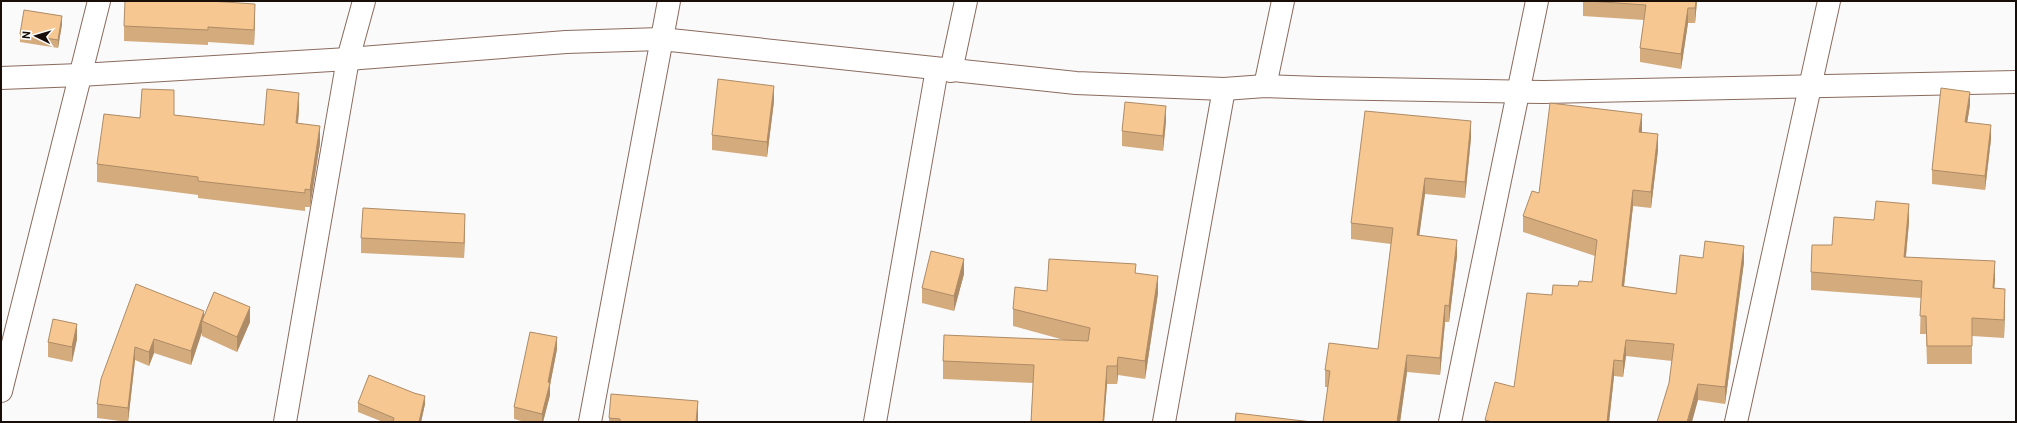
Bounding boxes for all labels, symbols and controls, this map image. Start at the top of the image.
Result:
north arrow [16,16,56,56]
text: N [20,31,33,40]

